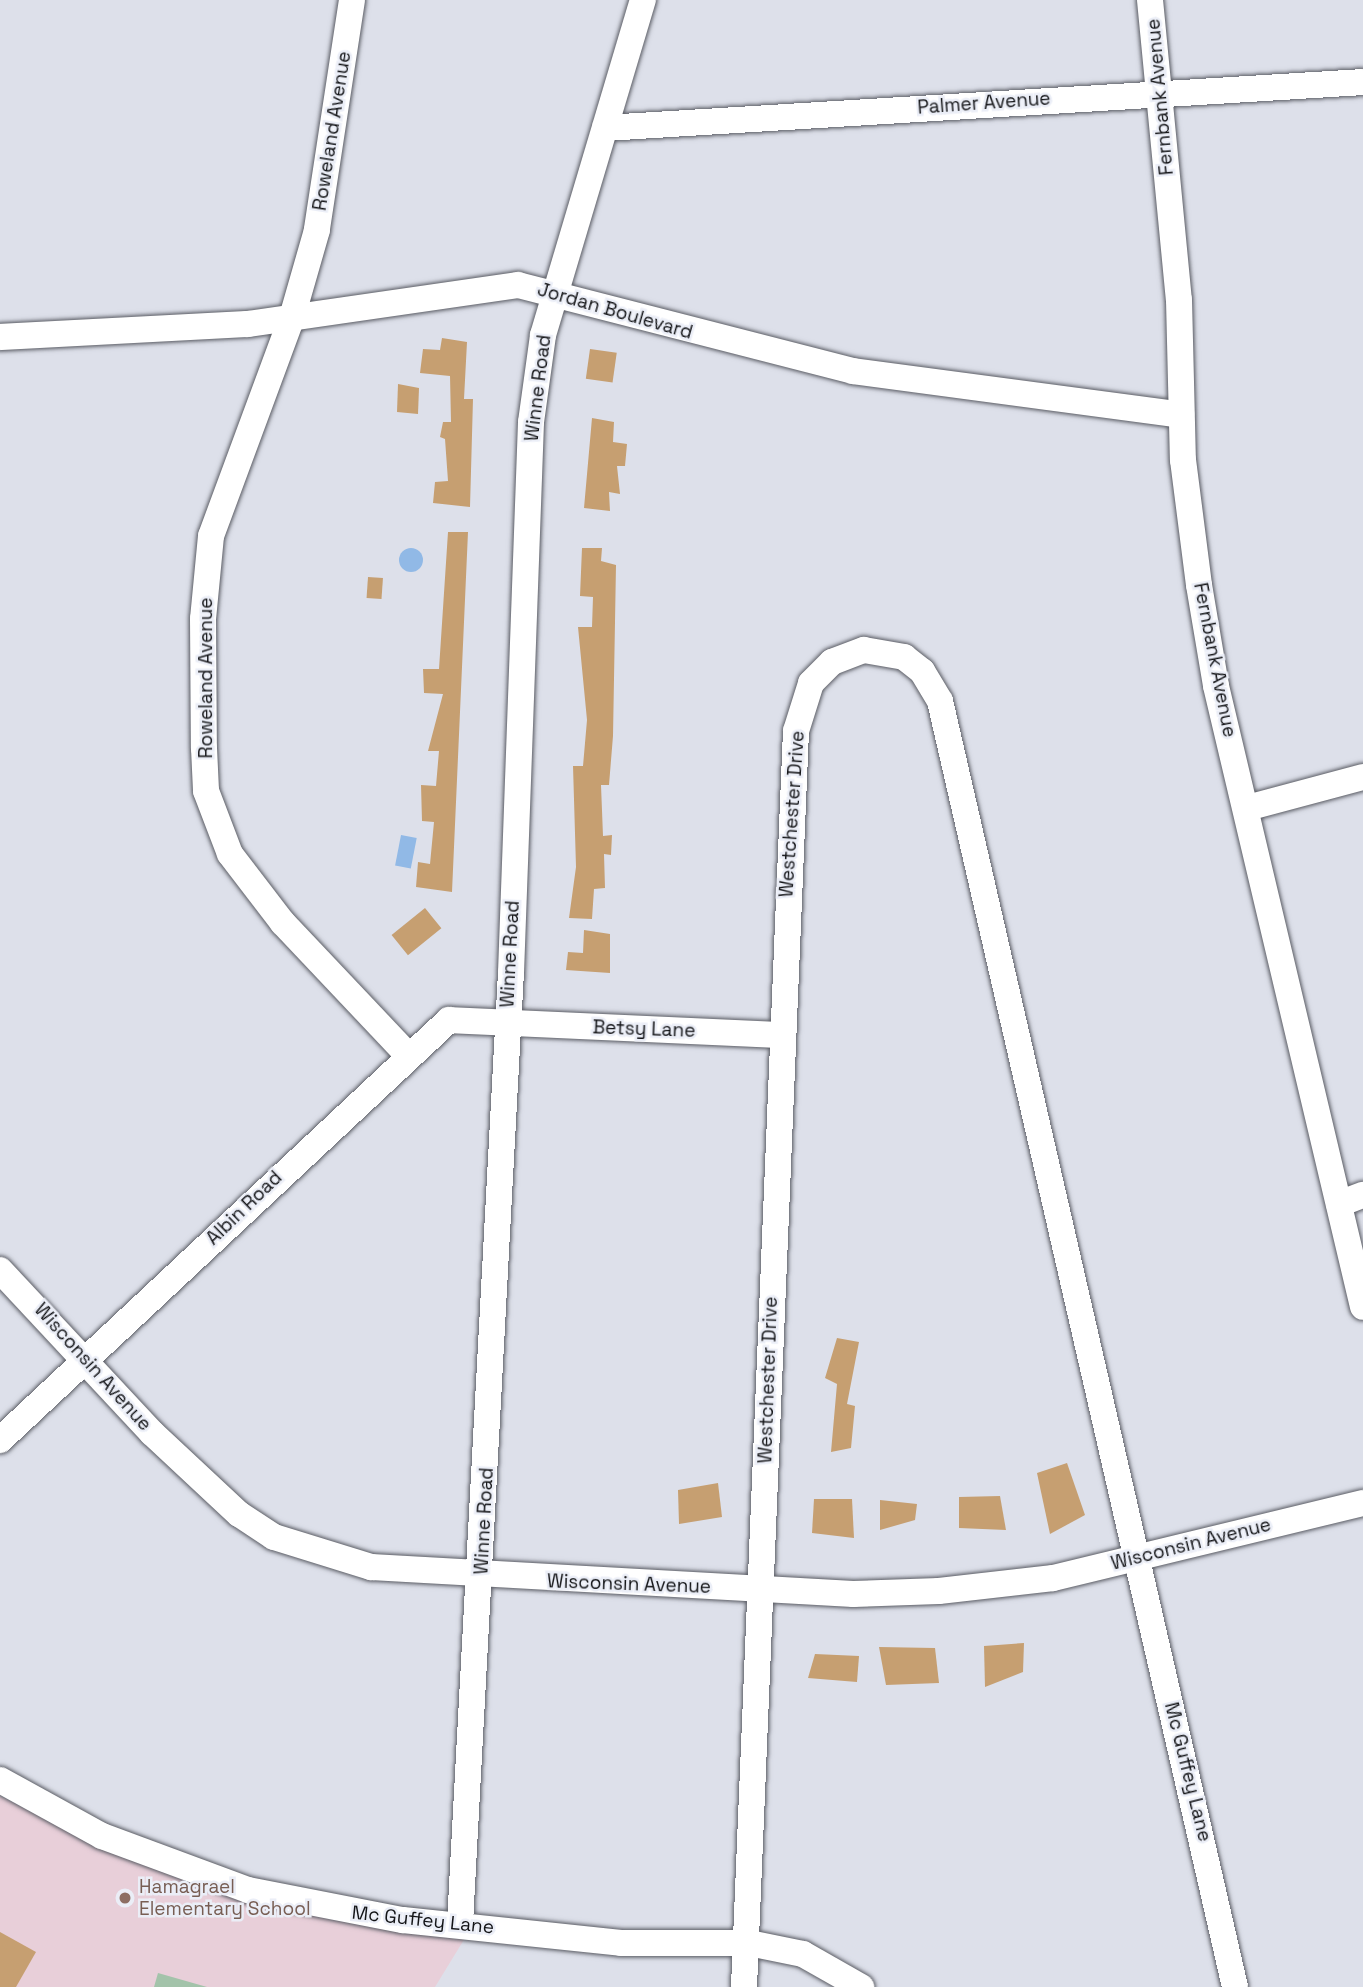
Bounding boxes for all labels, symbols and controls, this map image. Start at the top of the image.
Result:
street label: Fernbank Avenue [1142,18,1178,176]
street label: Roweland Avenue [308,50,356,212]
street label: Palmer Avenue [917,87,1051,119]
street label: Jordan Boulevard [535,278,695,344]
street label: Winne Road [520,333,556,443]
street label: Fernbank Avenue [1189,581,1241,739]
street label: Roweland Avenue [195,597,217,759]
street label: Westchester Drive [775,730,809,898]
street label: Winne Road [496,900,524,1008]
street label: Betsy Lane [592,1016,696,1042]
street label: Albin Road [201,1166,287,1250]
street label: Westchester Drive [754,1296,782,1464]
street label: Wisconsin Avenue [30,1298,156,1436]
street label: Winne Road [470,1467,498,1575]
street label: Wisconsin Avenue [1109,1513,1273,1575]
street label: Wisconsin Avenue [546,1570,712,1598]
street label: Mc Guffey Lane [1160,1700,1216,1844]
place label: Hamagrael Elementary School [139,1876,311,1920]
marker: Hamagrael Elementary School [117,1890,133,1906]
street label: Mc Guffey Lane [351,1901,495,1939]

